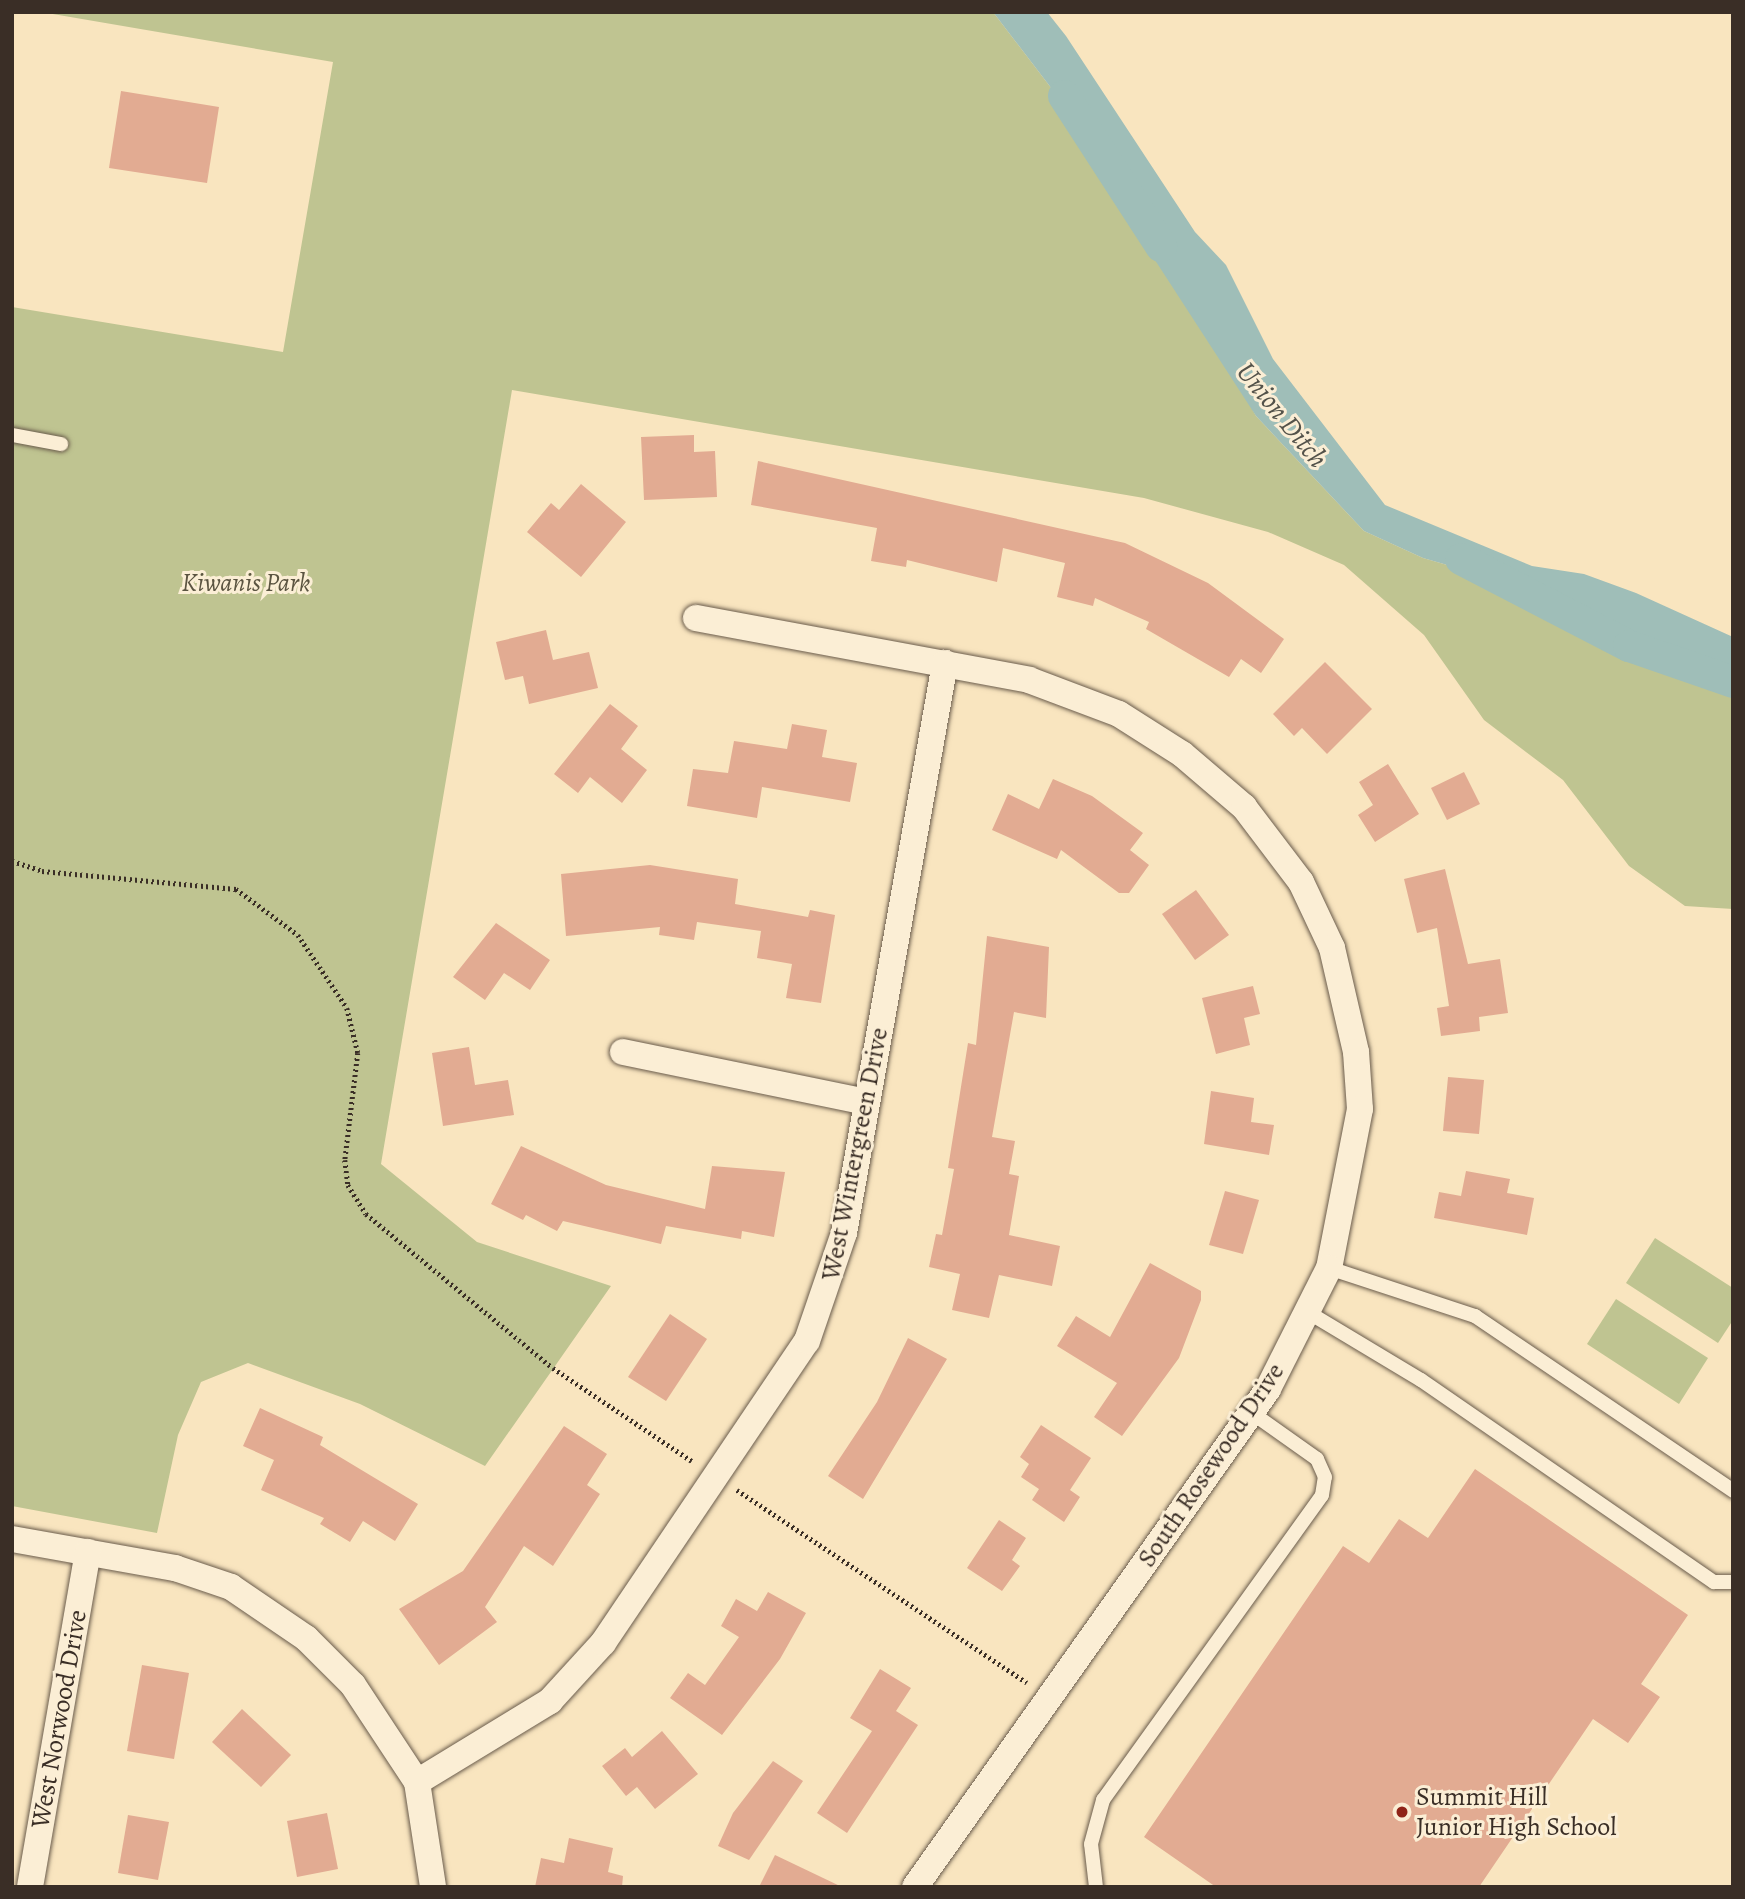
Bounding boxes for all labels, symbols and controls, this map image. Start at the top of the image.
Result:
water label: Union Ditch [1229,355,1335,475]
park label: Kiwanis Park [182,567,310,599]
street label: West Wintergreen Drive [815,1025,895,1283]
street label: South Rosewood Drive [1131,1357,1291,1573]
street label: West Norwood Drive [24,1608,94,1830]
place label: Summit Hill Junior High School [1416,1781,1617,1842]
marker: Summit Hill Junior High School [1394,1804,1410,1820]

